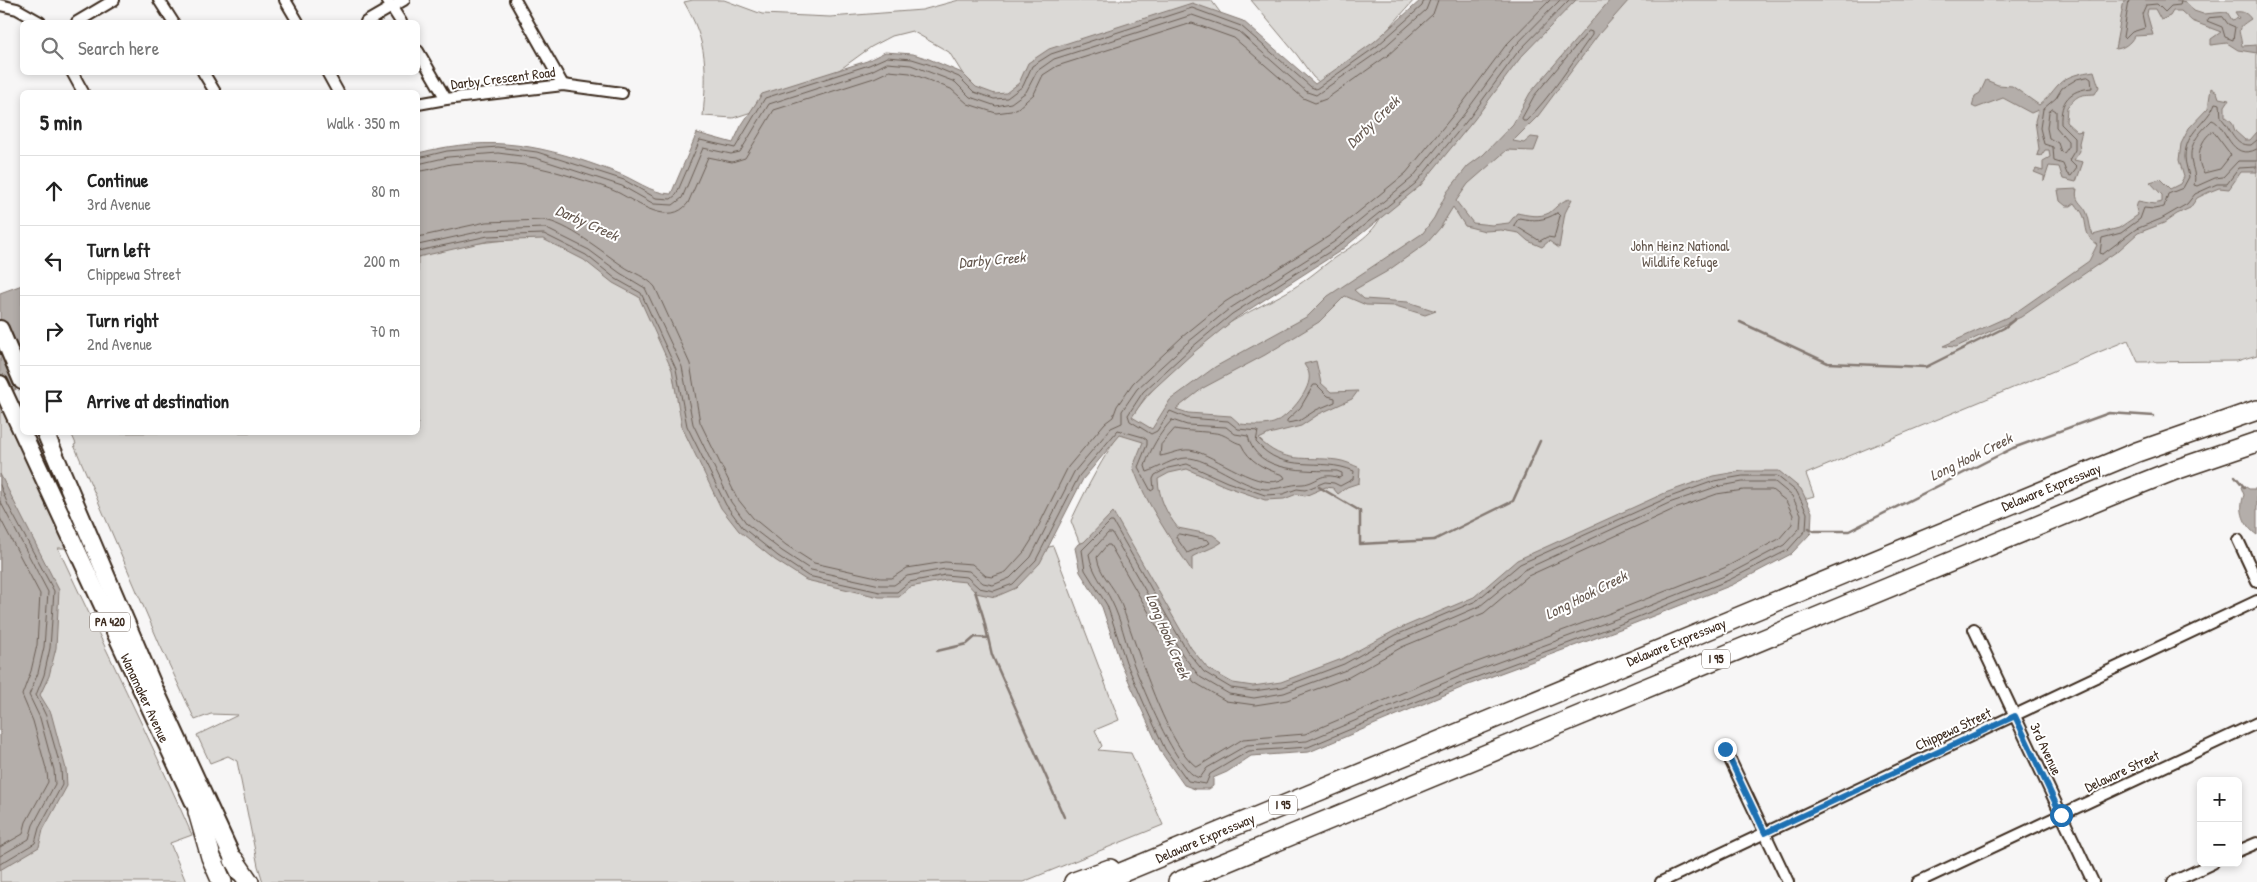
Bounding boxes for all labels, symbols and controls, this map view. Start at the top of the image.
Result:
search box [20,20,420,75]
icon: search [38,34,66,62]
text: Search here [78,35,159,61]
street label: Darby Crescent Road [450,62,557,94]
water label: Darby Creek [1341,90,1405,152]
text: 5 min [40,108,82,137]
text: Walk · 350 m [327,112,400,134]
text: Continue [87,167,148,193]
icon: ahead [40,177,68,205]
text: 80 m [371,180,400,202]
text: 3rd Avenue [87,193,151,215]
water label: Darby Creek [552,199,624,246]
park label: John Heinz National Wildlife Refuge [1630,236,1730,272]
text: Turn left [87,237,150,263]
water label: Darby Creek [958,246,1028,273]
icon: left [40,247,68,275]
text: 200 m [364,250,400,272]
text: Chippewa Street [87,263,181,285]
text: Turn right [87,307,158,333]
icon: right [40,317,68,345]
text: 70 m [370,320,400,342]
text: 2nd Avenue [87,333,152,355]
icon: arrive [40,387,68,415]
text: Arrive at destination [87,388,229,414]
water label: Long Hook Creek [1926,427,2017,486]
street label: Delaware Expressway [1998,458,2104,516]
water label: Long Hook Creek [1541,564,1632,624]
water label: Long Hook Creek [1141,591,1196,683]
road number: PA 420 [90,612,130,632]
street label: Delaware Expressway [1623,613,1729,671]
street label: Wanamaker Avenue [116,650,175,746]
road number: I 95 [1702,650,1730,669]
street label: Chippewa Street [1912,703,1995,755]
street label: 3rd Avenue [2026,719,2067,778]
route end [1714,738,1737,761]
street label: Delaware Street [2081,745,2162,796]
map controls [2197,777,2242,867]
button: + [2197,777,2242,822]
road number: I 95 [1269,796,1297,814]
route start [2050,804,2073,827]
street label: Delaware Expressway [1152,808,1258,868]
button: − [2197,822,2242,867]

